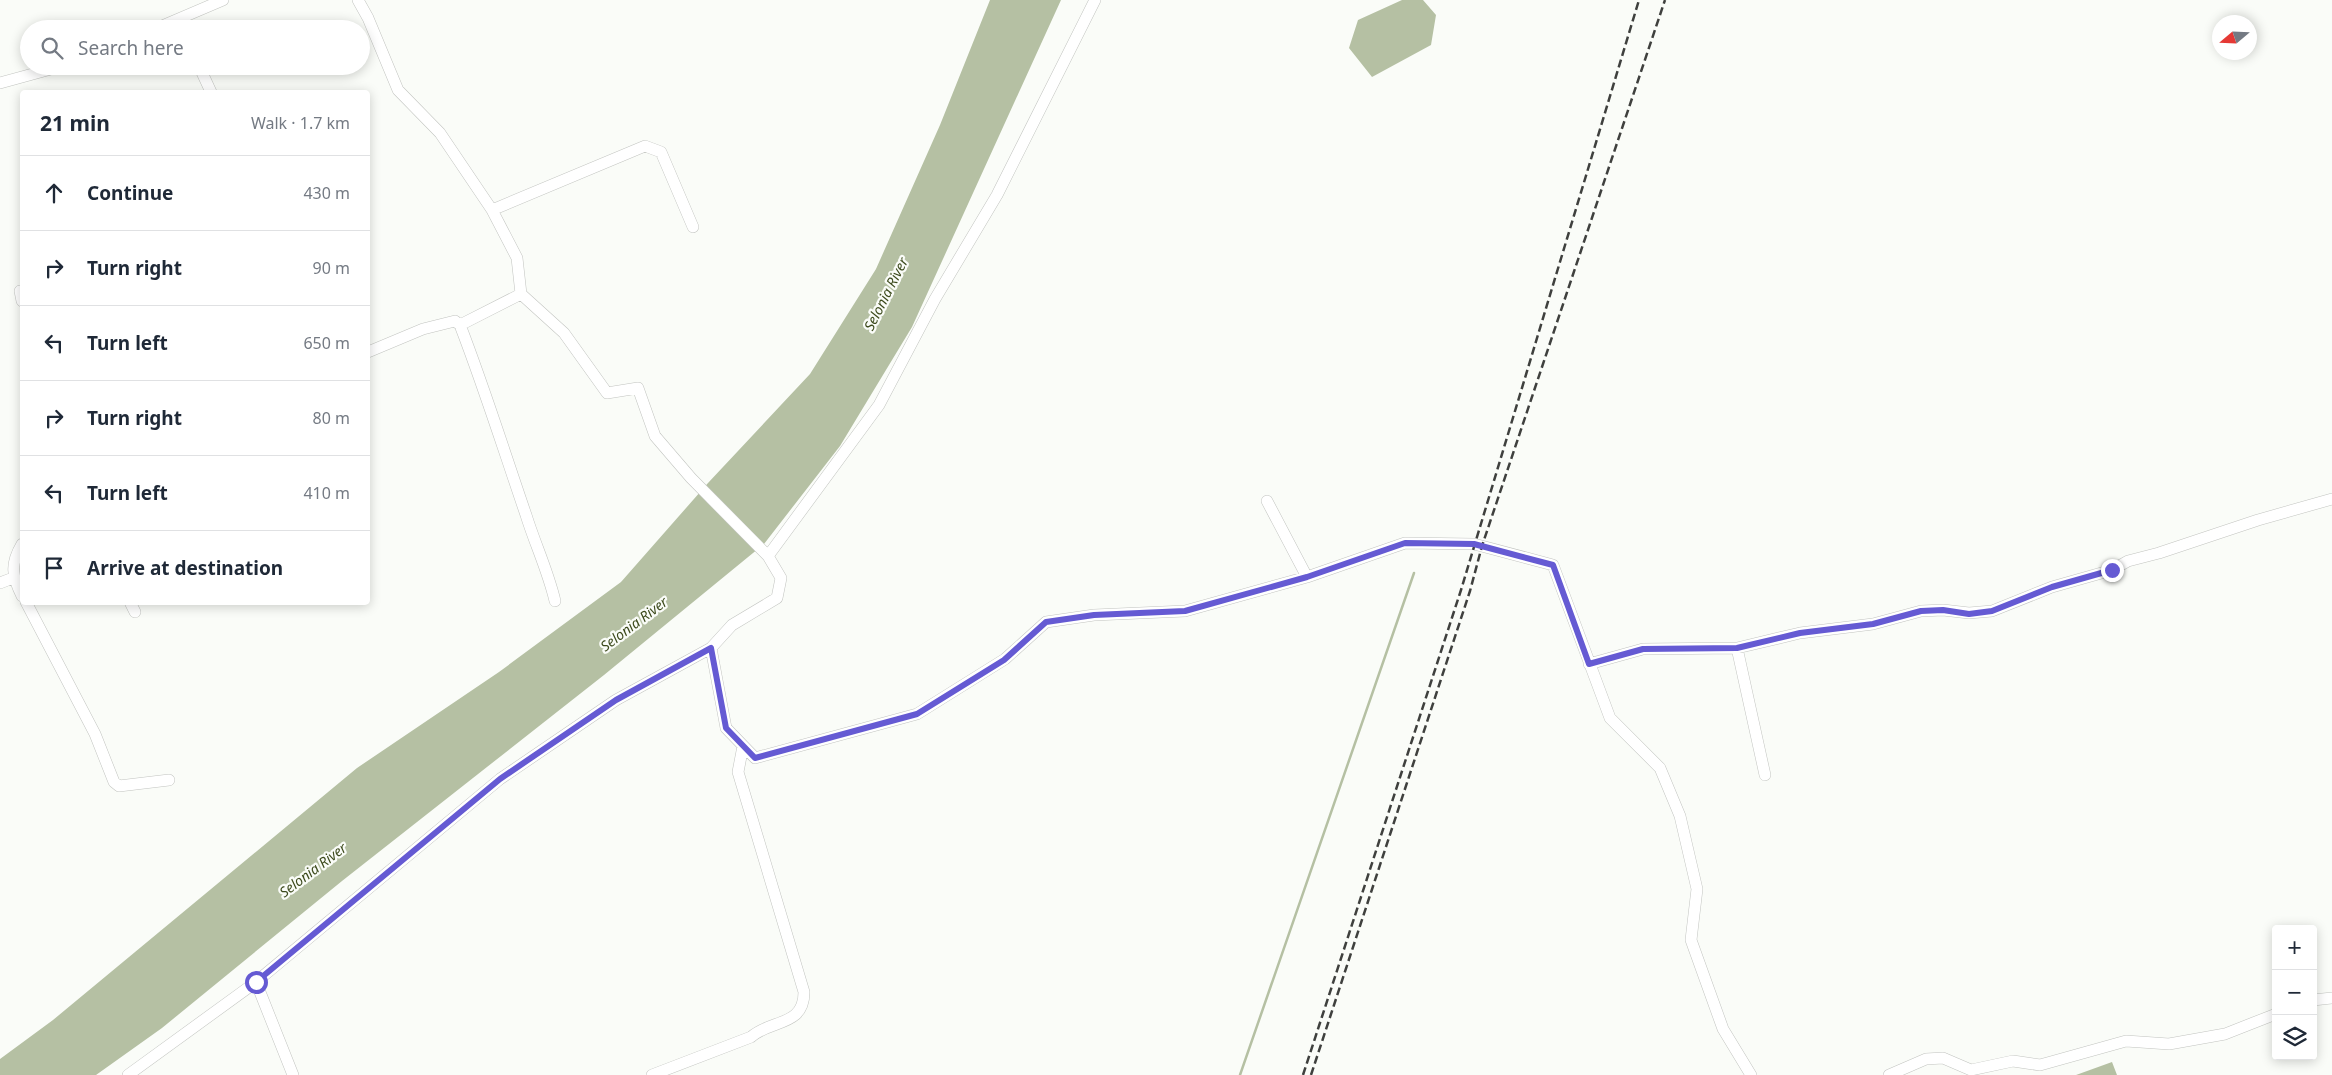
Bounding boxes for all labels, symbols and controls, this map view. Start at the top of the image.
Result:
north arrow [2212,15,2257,60]
search box [20,20,370,75]
icon: search [38,34,66,62]
text: Search here [78,35,184,61]
text: 21 min [40,109,110,137]
text: Walk · 1.7 km [251,112,350,134]
icon: ahead [40,179,68,207]
text: Continue [87,180,173,206]
text: 430 m [303,182,350,204]
icon: right [40,254,68,282]
water label: Selonia River [859,254,912,334]
text: Turn right [87,255,182,281]
text: 90 m [313,257,350,279]
icon: left [40,329,68,357]
text: Turn left [87,330,168,356]
text: 650 m [303,332,350,354]
icon: right [40,404,68,432]
text: Turn right [87,405,182,431]
text: 80 m [313,407,350,429]
icon: left [40,479,68,507]
text: Turn left [87,480,168,506]
text: 410 m [303,482,350,504]
icon: arrive [40,554,68,582]
text: Arrive at destination [87,555,283,581]
route end [2101,559,2124,582]
water label: Selonia River [596,592,672,655]
water label: Selonia River [275,838,351,901]
map controls [2272,925,2317,1060]
button: + [2272,925,2317,970]
button: − [2272,970,2317,1015]
route start [245,971,268,994]
button: layers [2272,1015,2317,1060]

